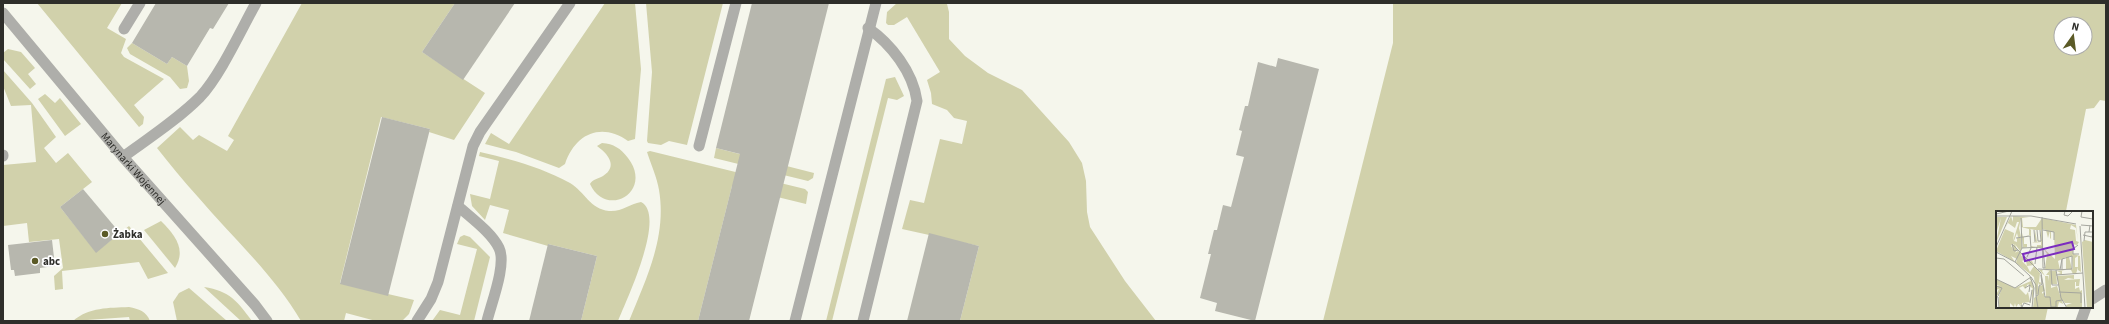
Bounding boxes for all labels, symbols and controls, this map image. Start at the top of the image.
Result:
north arrow [2053,16,2093,56]
text: N [2070,19,2081,35]
street label: Marynarki Wojennej [98,129,169,208]
inset map [1996,211,2093,308]
place label: Żabka [113,227,143,242]
marker: Żabka [100,229,110,239]
place label: abc [43,254,60,269]
marker: abc [30,256,40,266]

